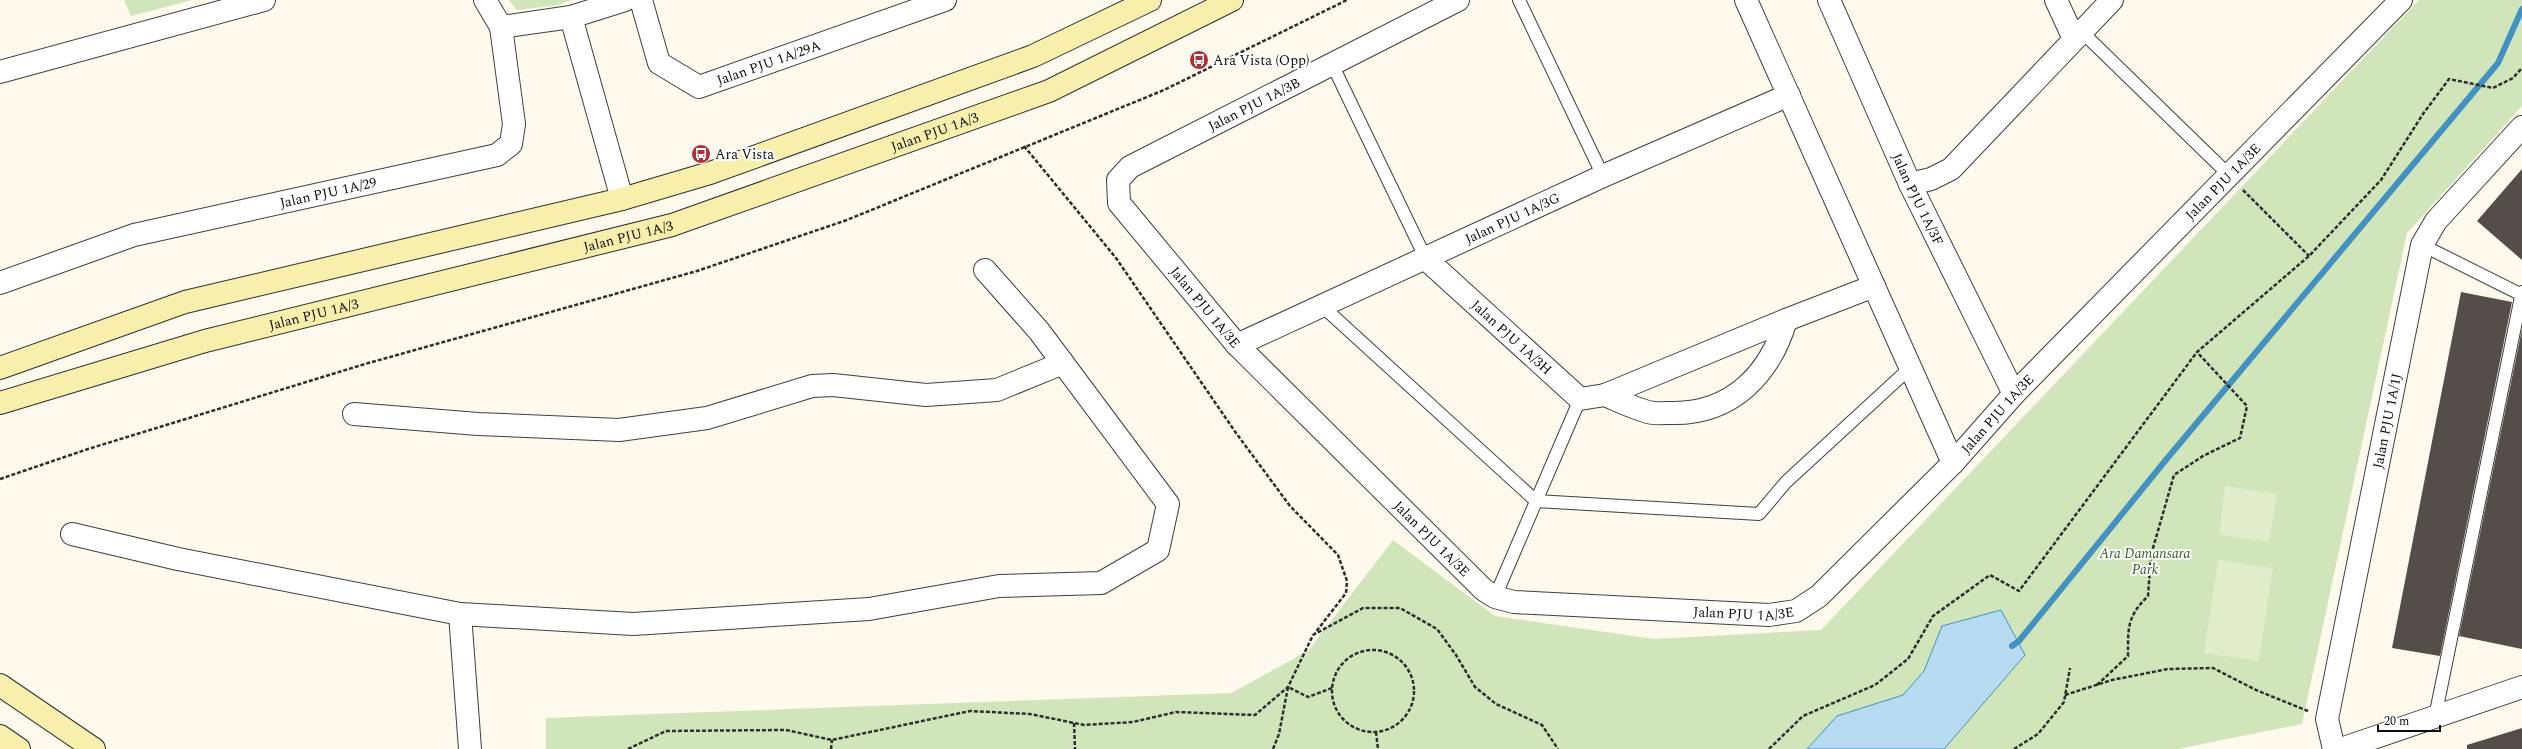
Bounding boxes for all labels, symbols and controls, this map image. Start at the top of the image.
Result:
street label: Jalan PJU 1A/29A [714,35,824,91]
bus stop icon: Ara Vista (Opp) [1188,49,1210,71]
place label: Ara Vista (Opp) [1213,50,1309,71]
street label: Jalan PJU 1A/3B [1205,72,1304,137]
street label: Jalan PJU 1A/3 [888,107,981,157]
street label: Jalan PJU 1A/3E [2180,138,2266,225]
bus stop icon: Ara Vista [690,143,712,165]
place label: Ara Vista [715,144,774,165]
street label: Jalan PJU 1A/3F [1887,150,1949,249]
street label: Jalan PJU 1A/29 [278,172,379,214]
street label: Jalan PJU 1A/3G [1461,187,1563,249]
street label: Jalan PJU 1A/3 [581,215,675,258]
street label: Jalan PJU 1A/3E [1165,262,1245,353]
street label: Jalan PJU 1A/3 [267,293,361,336]
street label: Jalan PJU 1A/3H [1466,295,1557,380]
street label: Jalan PJU 1A/3E [1956,370,2039,459]
street label: Jalan PJU 1A/1J [2367,371,2407,471]
street label: Jalan PJU 1A/3E [1388,496,1475,582]
park label: Ara Damansara Park [2099,543,2190,580]
street label: Jalan PJU 1A/3E [1693,601,1795,627]
scale bar [2378,707,2440,733]
text: 20 m [2384,712,2409,731]

